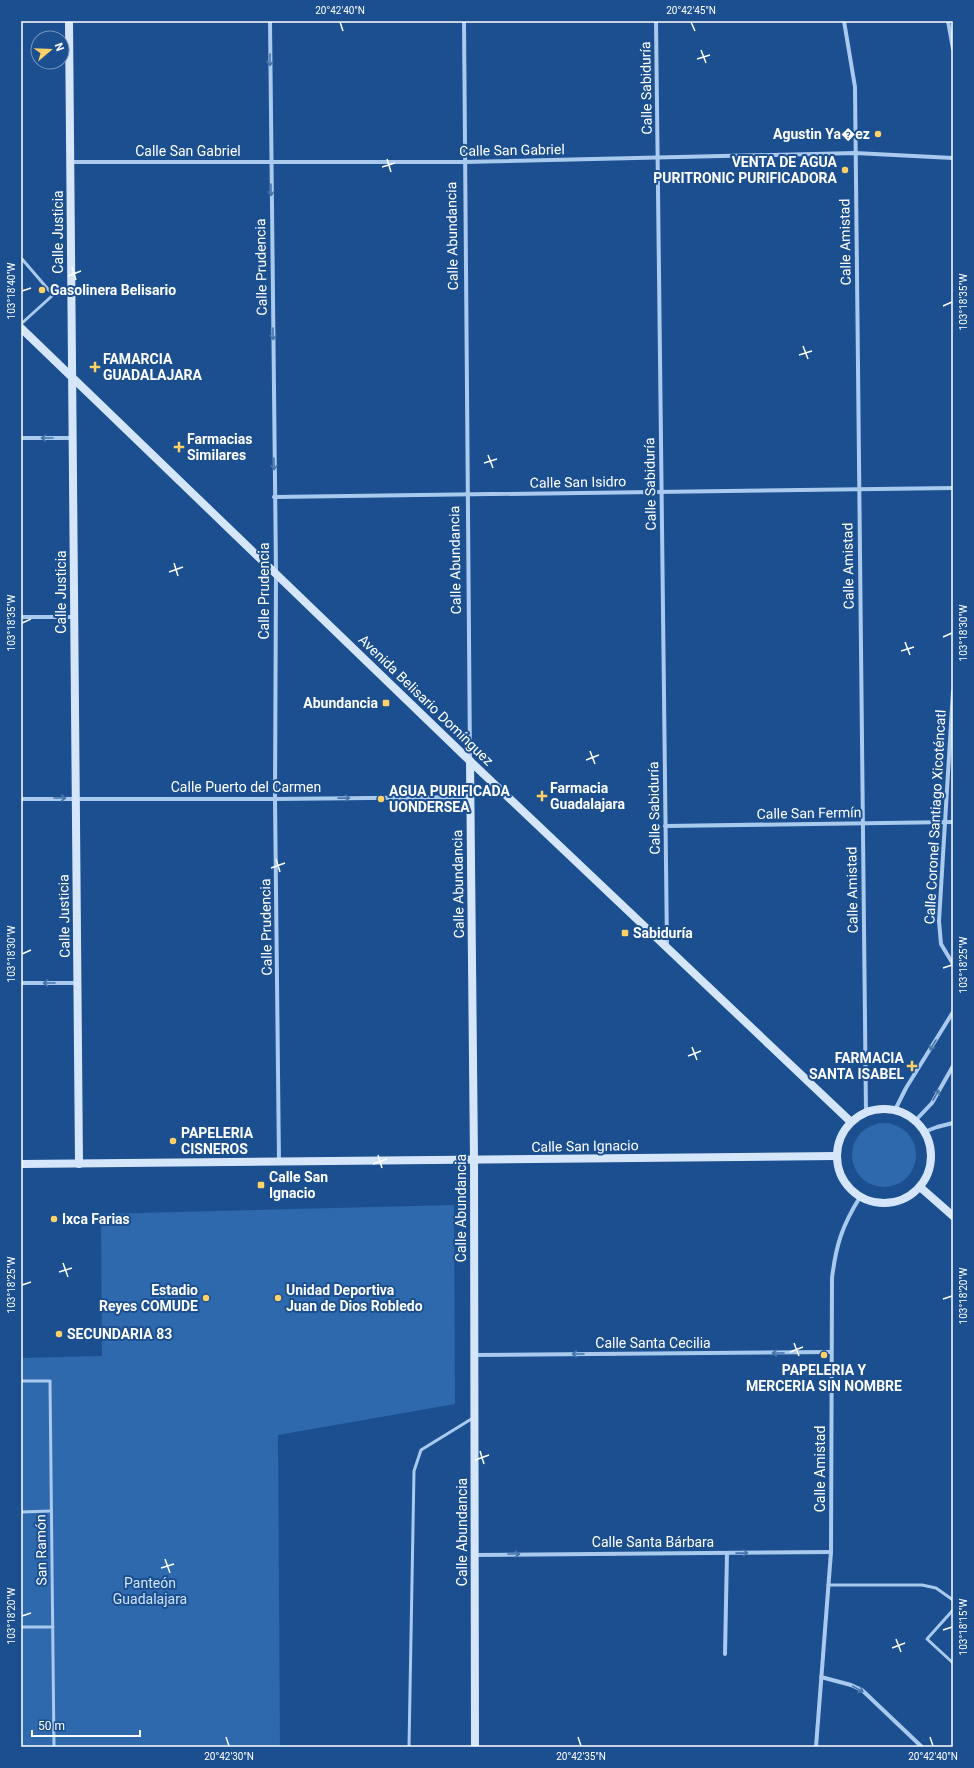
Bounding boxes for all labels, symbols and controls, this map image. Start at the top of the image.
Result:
text: 20°42'40"N [315,5,365,16]
text: 20°42'45"N [666,5,716,16]
north arrow [30,30,70,70]
text: N [52,41,66,53]
street label: Calle Sabiduría [637,41,655,135]
one-way arrow [266,53,274,66]
place label: Agustin Ya�ez [773,124,870,143]
marker: Agustin Ya�ez [873,129,883,139]
street label: Calle San Gabriel [459,141,565,159]
street label: Calle San Gabriel [135,143,241,159]
place label: VENTA DE AGUA PURITRONIC PURIFICADORA [653,154,838,186]
marker: VENTA DE AGUA PURITRONIC PURIFICADORA [840,165,850,175]
street label: Calle Abundancia [443,182,461,290]
one-way arrow [267,183,275,196]
street label: Calle Justicia [50,190,66,274]
street label: Calle Amistad [836,199,854,285]
street label: Calle Prudencia [252,218,270,316]
text: 103°18'40"W [6,262,17,319]
text: 103°18'35"W [958,273,969,330]
place label: Gasolinera Belisario [50,282,176,298]
marker: Gasolinera Belisario [37,285,47,295]
one-way arrow [269,327,276,340]
place label: FAMARCIA GUADALAJARA [103,351,203,383]
marker: FAMARCIA GUADALAJARA [90,362,100,372]
place label: Farmacias Similares [187,431,252,463]
one-way arrow [41,434,54,442]
street label: Calle Sabiduría [641,437,659,531]
marker: Farmacias Similares [174,442,184,452]
one-way arrow [270,457,278,470]
street label: Calle San Isidro [530,473,626,491]
street label: Calle Abundancia [446,506,464,614]
street label: Calle Amistad [839,523,857,609]
street label: Calle Prudencia [256,542,272,640]
street label: Calle Justicia [53,550,69,634]
text: 103°18'35"W [6,594,17,651]
text: 103°18'30"W [958,604,969,661]
street label: Avenida Belisario Domínguez [355,631,497,769]
place label: Abundancia [303,695,379,711]
marker: Abundancia [381,698,391,708]
street label: Calle Coronel Santiago Xicoténcatl [921,709,949,925]
street label: Calle Sabiduría [645,761,663,855]
street label: Calle Puerto del Carmen [171,779,321,795]
place label: Farmacia Guadalajara [550,780,625,812]
place label: AGUA PURIFICADA UONDERSEA [389,783,510,815]
marker: Farmacia Guadalajara [537,791,547,801]
one-way arrow [53,794,66,802]
one-way arrow [337,794,350,802]
marker: AGUA PURIFICADA UONDERSEA [376,794,386,804]
street label: Calle San Fermín [756,804,862,822]
street label: Calle Abundancia [449,830,467,938]
street label: Calle Amistad [843,847,861,933]
street label: Calle Justicia [55,874,73,958]
street label: Calle Prudencia [257,878,275,976]
text: 103°18'30"W [6,925,17,982]
place label: Sabiduría [633,925,693,941]
marker: Sabiduría [620,928,630,938]
text: 103°18'25"W [958,936,969,993]
one-way arrow [43,979,56,987]
one-way arrow [928,1039,936,1051]
place label: FARMACIA SANTA ISABEL [809,1050,905,1082]
marker: FARMACIA SANTA ISABEL [907,1061,917,1071]
one-way arrow [933,1089,941,1101]
place label: PAPELERIA CISNEROS [181,1125,254,1157]
marker: PAPELERIA CISNEROS [168,1136,178,1146]
street label: Calle San Ignacio [531,1137,639,1155]
street label: Calle Abundancia [453,1154,469,1262]
place label: Calle San Ignacio [269,1169,328,1201]
marker: Calle San Ignacio [256,1180,266,1190]
place label: Ixca Farias [62,1211,130,1227]
marker: Ixca Farias [49,1214,59,1224]
text: 103°18'25"W [6,1256,17,1313]
text: 103°18'20"W [958,1267,969,1324]
place label: Estadio Reyes COMUDE [99,1282,198,1314]
place label: Unidad Deportiva Juan de Dios Robledo [286,1282,423,1314]
marker: Estadio Reyes COMUDE [201,1293,211,1303]
marker: Unidad Deportiva Juan de Dios Robledo [273,1293,283,1303]
place label: SECUNDARIA 83 [67,1326,172,1342]
marker: SECUNDARIA 83 [54,1329,64,1339]
street label: Calle Santa Cecilia [595,1335,711,1351]
one-way arrow [772,1349,785,1357]
one-way arrow [572,1350,585,1358]
marker: PAPELERIA Y MERCERIA SIN NOMBRE [819,1350,829,1360]
place label: PAPELERIA Y MERCERIA SIN NOMBRE [746,1362,902,1394]
street label: Calle Amistad [812,1426,828,1512]
street label: Calle Abundancia [454,1478,470,1586]
street label: San Ramón [32,1514,50,1586]
street label: Calle Santa Bárbara [592,1534,714,1550]
one-way arrow [735,1549,748,1557]
one-way arrow [507,1551,520,1558]
park label: Panteón Guadalajara [113,1575,187,1607]
text: 103°18'20"W [6,1587,17,1644]
text: 103°18'15"W [958,1598,969,1655]
one-way arrow [852,1686,864,1693]
scale bar [32,1712,140,1738]
text: 50 m [38,1719,65,1733]
text: 20°42'30"N [204,1751,254,1762]
text: 20°42'35"N [556,1751,606,1762]
text: 20°42'40"N [908,1751,958,1762]

